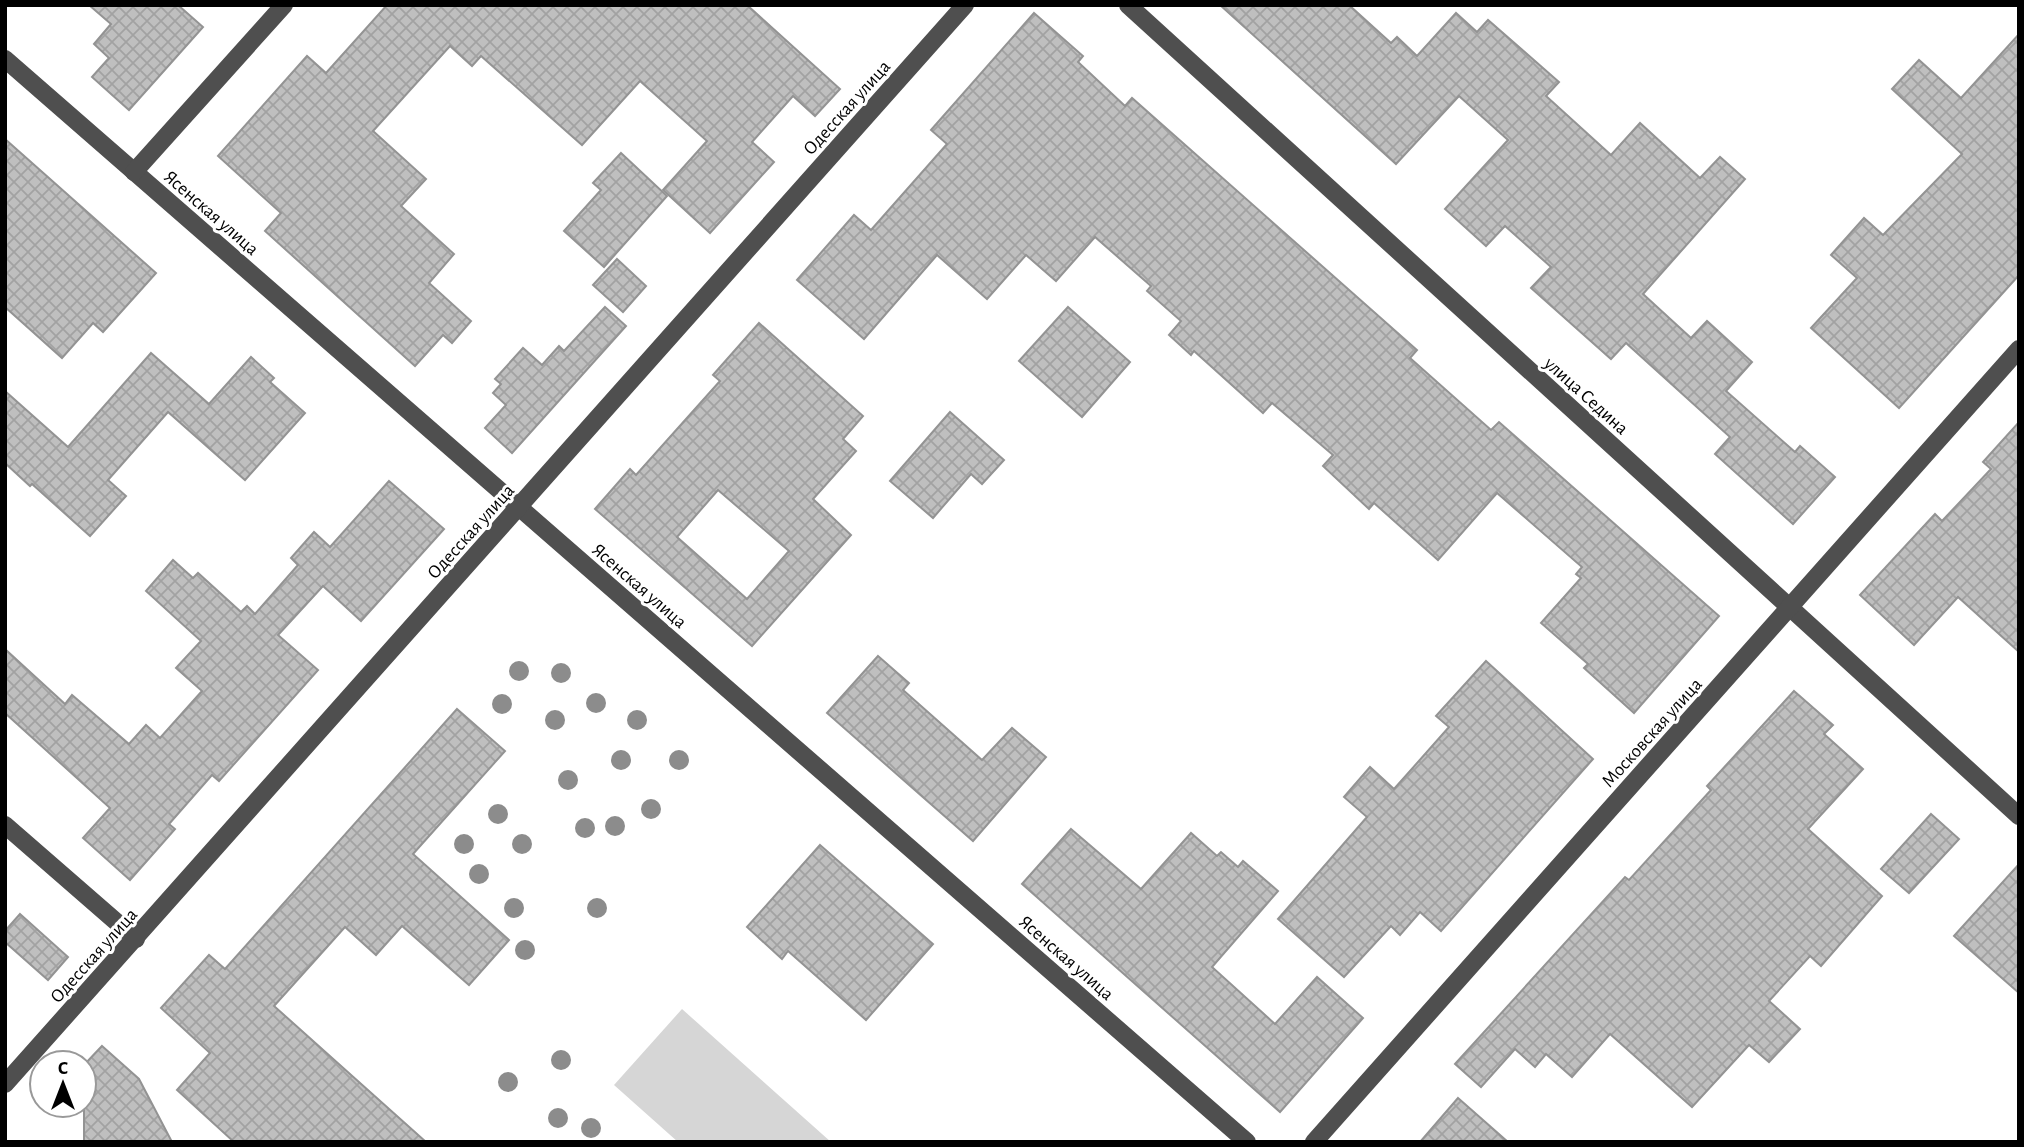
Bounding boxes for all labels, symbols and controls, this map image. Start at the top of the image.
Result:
street label: Одесская улица [800,57,895,159]
street label: Ясенская улица [160,167,262,259]
street label: улица Седина [1540,353,1632,439]
street label: Одесская улица [424,481,519,583]
street label: Ясенская улица [588,540,690,632]
street label: Московская улица [1598,675,1706,791]
street label: Одесская улица [47,905,142,1007]
street label: Ясенская улица [1015,912,1117,1004]
north arrow [28,1049,98,1119]
text: С [58,1059,68,1078]

